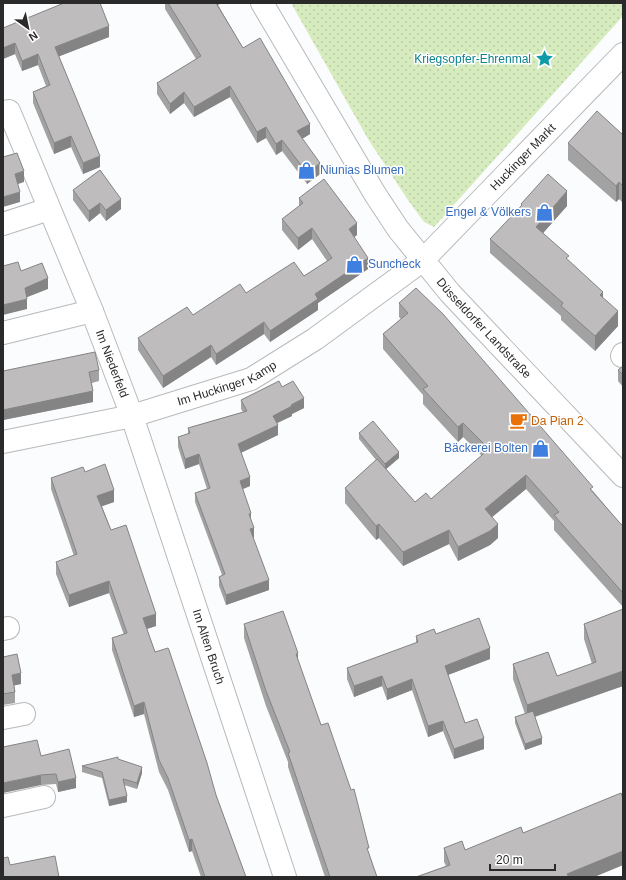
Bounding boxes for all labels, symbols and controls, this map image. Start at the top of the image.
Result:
north arrow [8,8,48,48]
text: N [27,29,40,44]
place icon: Kriegsopfer-Ehrenmal [534,49,554,69]
place label: Kriegsopfer-Ehrenmal [414,52,531,66]
street label: Huckinger Markt [487,120,559,193]
shop icon: Niunias Blumen [297,160,317,180]
place label: Niunias Blumen [320,163,404,177]
shop icon: Engel & Völkers [534,202,554,222]
place label: Engel & Völkers [446,205,531,219]
shop icon: Suncheck [345,254,365,274]
place label: Suncheck [368,257,422,271]
street label: Düsseldorfer Landstraße [434,275,534,382]
street label: Im Niederfeld [93,328,131,400]
street label: Im Huckinger Kamp [175,358,279,409]
cafe icon: Da Pian 2 [508,411,528,431]
place label: Da Pian 2 [531,414,584,428]
shop icon: Bäckerei Bolten [531,438,551,458]
place label: Bäckerei Bolten [444,441,528,455]
street label: Im Alten Bruch [190,607,228,686]
scale bar [490,846,555,872]
text: 20 m [496,853,523,867]

